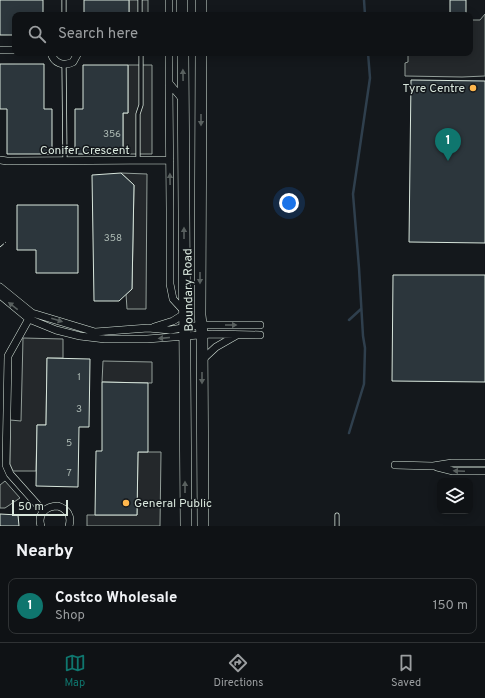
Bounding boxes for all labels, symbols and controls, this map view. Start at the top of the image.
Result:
search box [12,12,473,56]
icon: search [26,23,48,45]
text: Search here [58,25,138,44]
one-way arrow [180,69,187,81]
place label: Tyre Centre [403,81,465,97]
marker: Tyre Centre [468,83,478,93]
one-way arrow [198,114,204,127]
house number: 356 [103,128,121,141]
pin: 1 [435,128,461,161]
street label: Conifer Crescent [40,143,130,159]
one-way arrow [167,172,173,185]
your location [279,193,299,213]
one-way arrow [181,226,187,239]
house number: 358 [104,232,122,245]
street label: Boundary Road [180,248,198,332]
one-way arrow [197,272,203,285]
one-way arrow [8,303,18,311]
one-way arrow [51,317,63,323]
one-way arrow [225,322,238,328]
one-way arrow [158,335,170,341]
house number: 1 [77,371,81,384]
one-way arrow [199,372,205,385]
house number: 3 [76,403,82,416]
house number: 5 [66,437,72,450]
house number: 7 [66,467,72,480]
one-way arrow [453,467,465,474]
map controls [437,478,473,514]
button: layers [437,478,473,514]
one-way arrow [182,480,188,493]
place label: General Public [134,496,212,512]
scale bar [12,498,68,517]
marker: General Public [121,498,131,508]
text: 50 m [18,500,44,514]
text: Nearby [16,541,73,563]
text: Costco Wholesale [55,589,177,608]
text: 1 [27,598,33,614]
text: 150 m [433,598,468,614]
text: Shop [55,608,85,624]
tab: Map [64,652,86,690]
tab: Directions [213,652,263,690]
tab: Saved [391,652,421,690]

